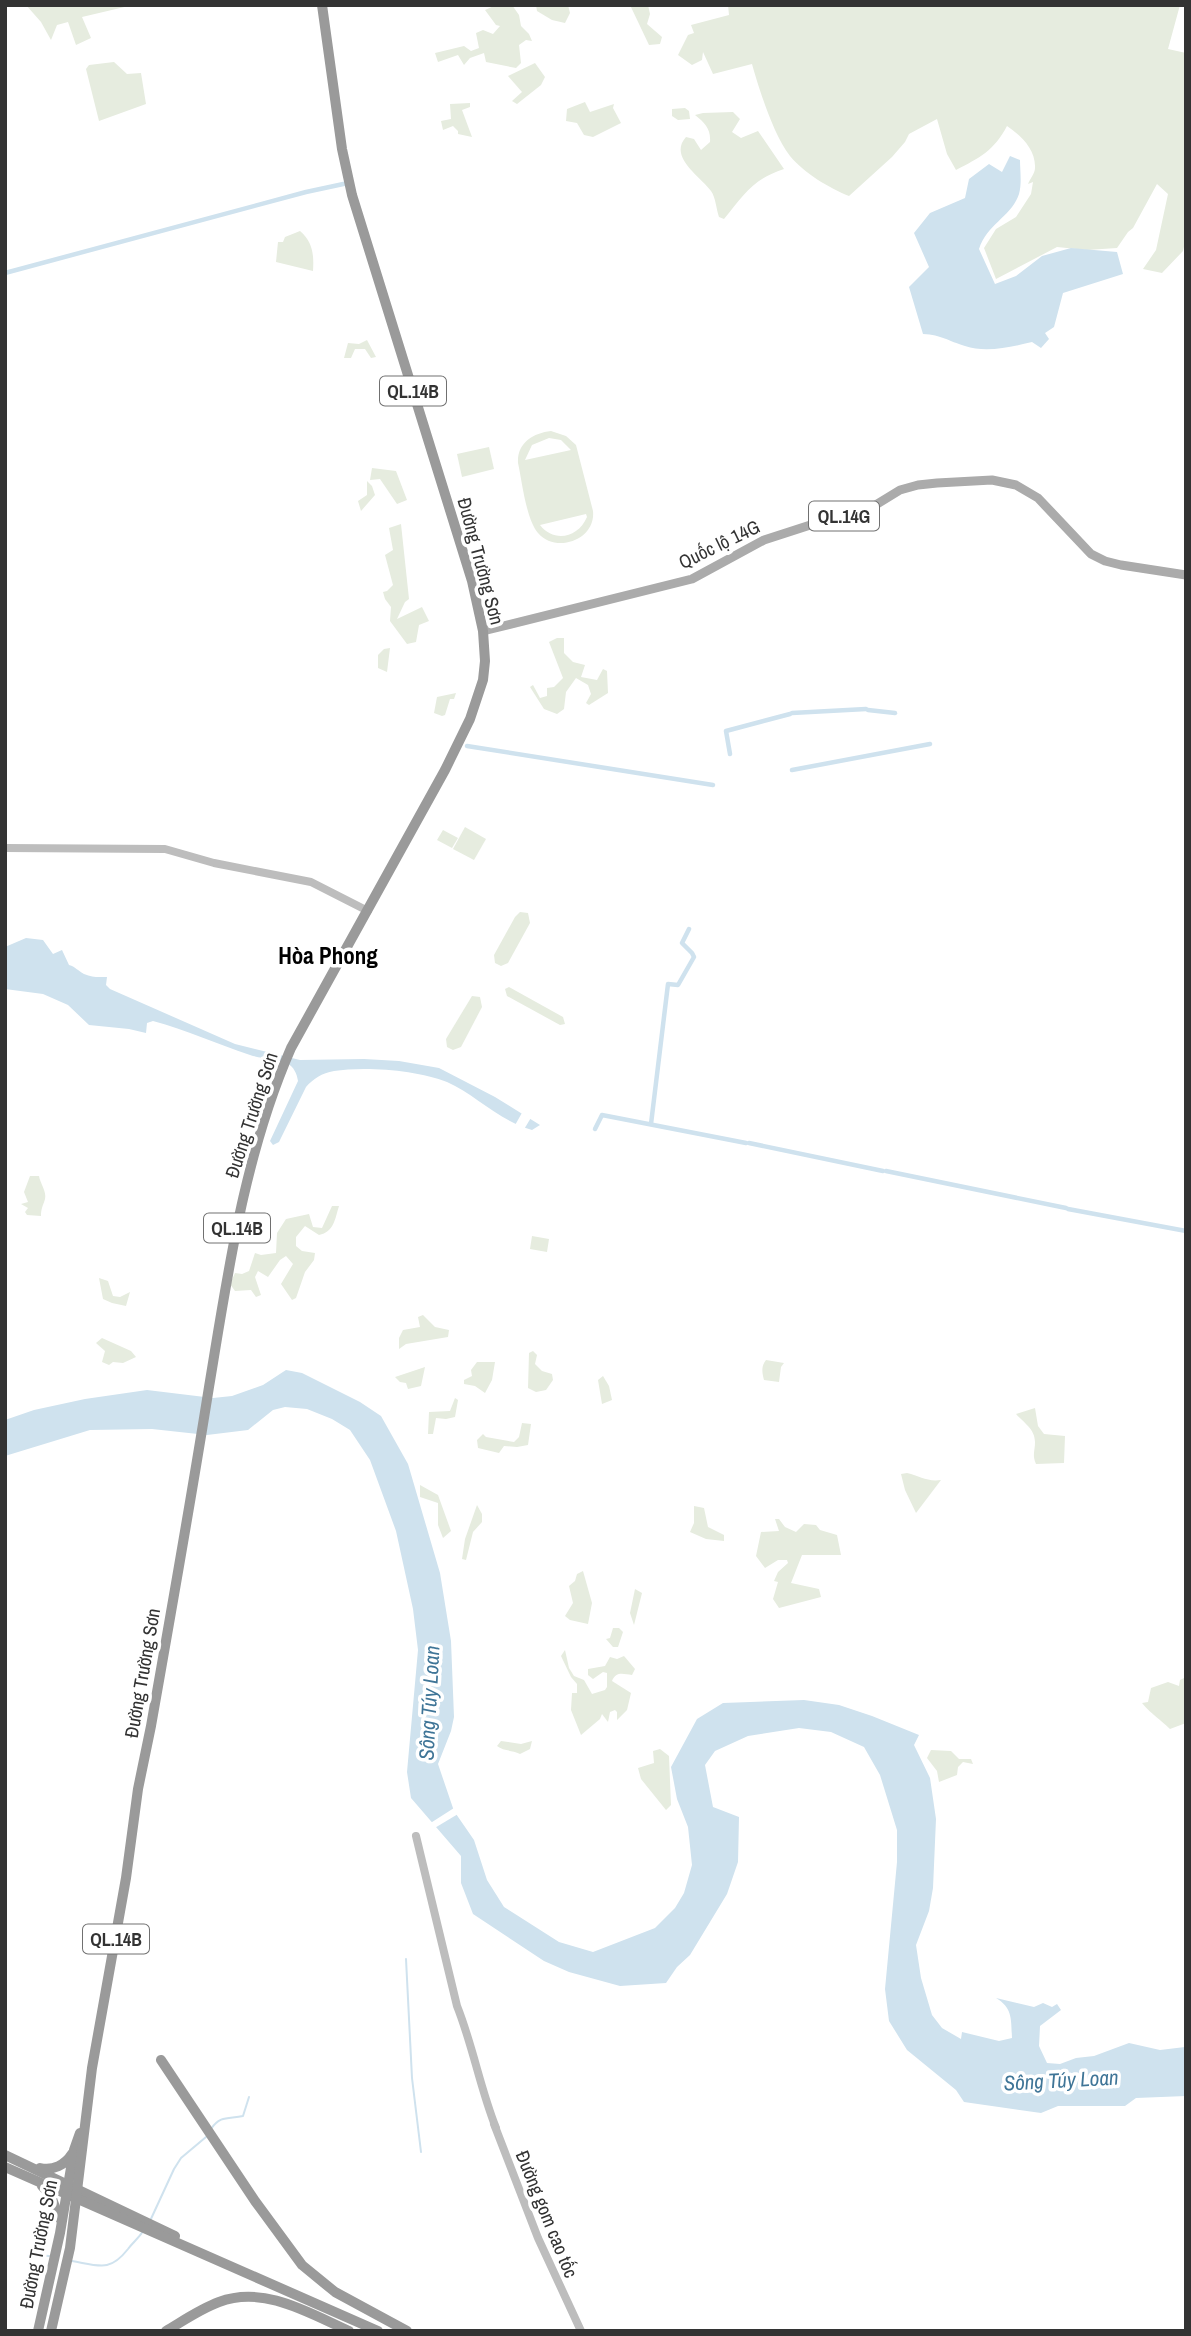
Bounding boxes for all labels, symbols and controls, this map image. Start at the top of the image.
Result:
road number: QL.14B [380,376,446,405]
street label: Đường Trường Sơn [452,494,510,628]
road number: QL.14G [809,502,879,530]
street label: Quốc lộ 14G [674,513,764,575]
district label: Hòa Phong [278,940,378,971]
street label: Đường Trường Sơn [218,1049,284,1181]
road number: QL.14B [204,1213,270,1242]
street label: Đường Trường Sơn [118,1606,166,1740]
water label: Sông Túy Loan [412,1645,446,1761]
road number: QL.14B [83,1924,149,1954]
water label: Sông Túy Loan [1003,2063,1119,2097]
street label: Đường gom cao tốc [510,2146,584,2282]
street label: Đường Trường Sơn [13,2177,63,2311]

